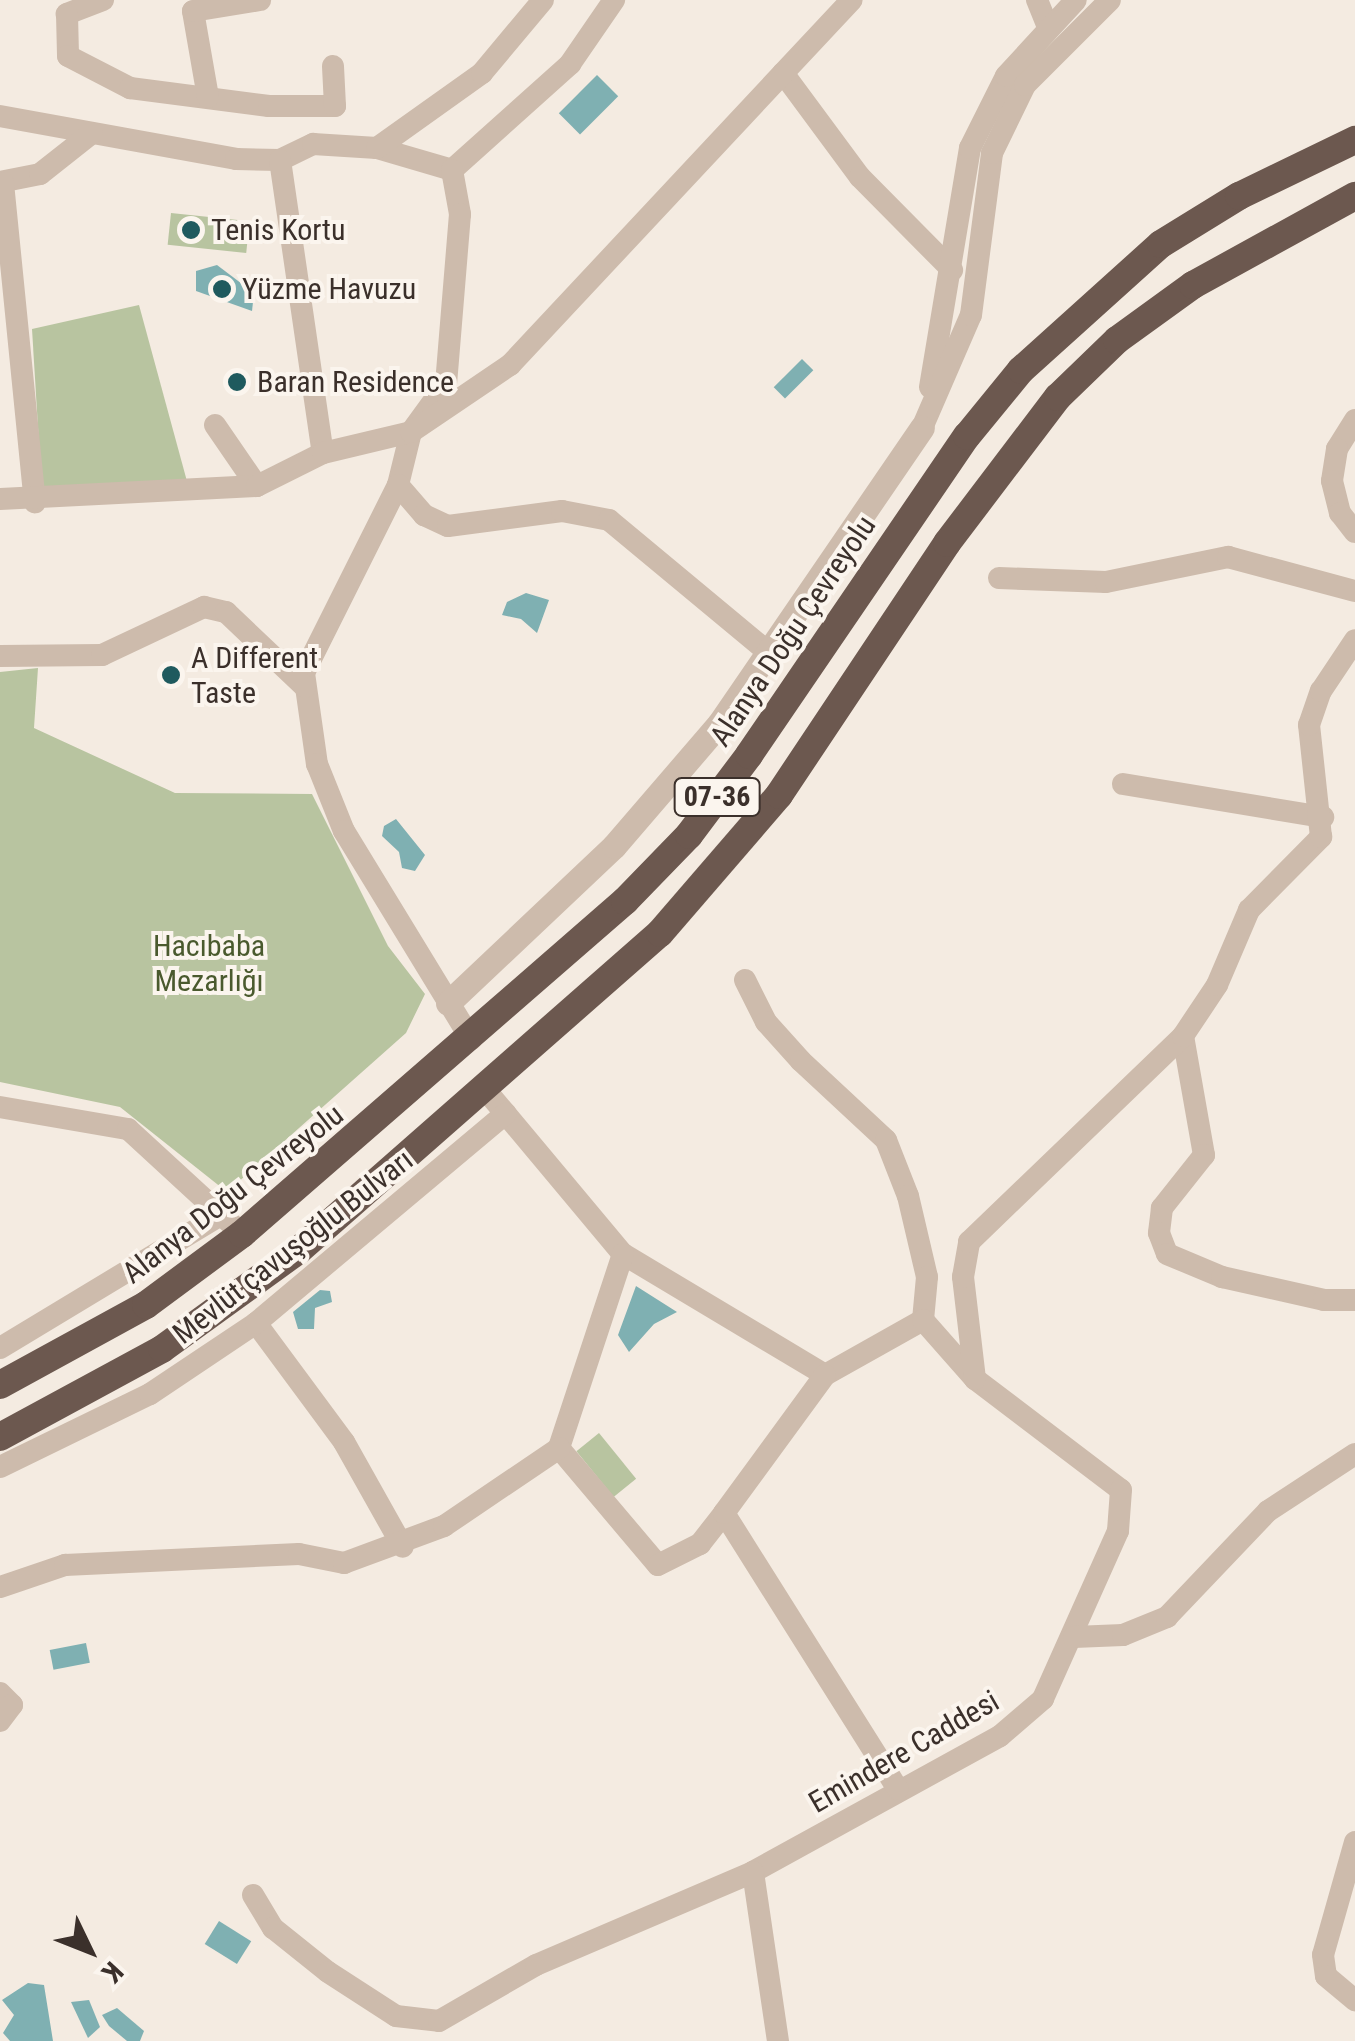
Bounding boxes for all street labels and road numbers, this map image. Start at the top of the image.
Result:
street label: Alanya Doğu Çevreyolu [703,509,883,753]
road number: 07-36 [672,774,762,820]
street label: Alanya Doğu Çevreyolu [115,1097,351,1291]
street label: Mevlüt çavuşoğlu Bulvarı [166,1142,420,1352]
street label: Emindere Caddesi [803,1683,1005,1821]

